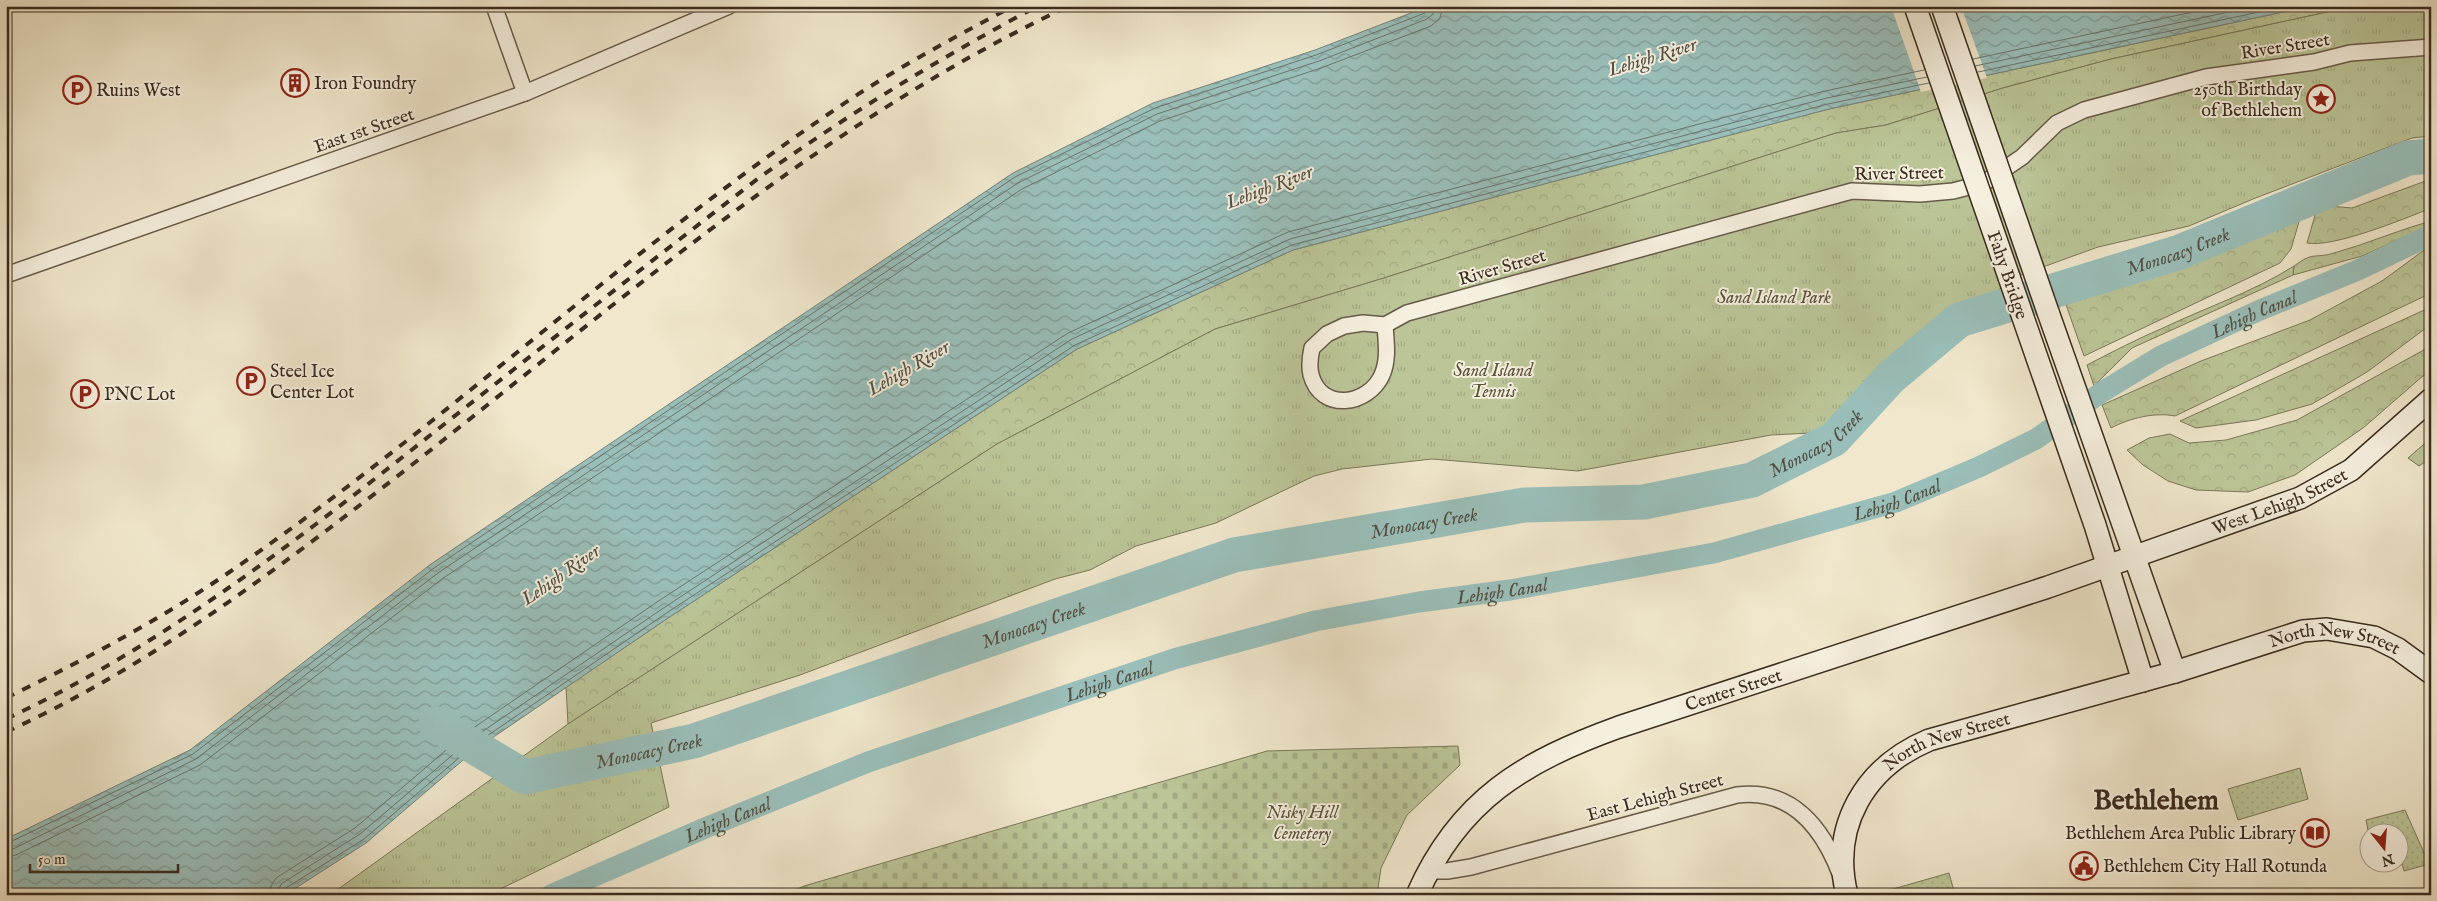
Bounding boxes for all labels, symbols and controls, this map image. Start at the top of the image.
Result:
street label: River Street [2239,29,2331,66]
water label: Lehigh River [1605,33,1701,83]
building icon: Iron Foundry [280,68,310,98]
place label: Iron Foundry [314,73,417,96]
parking icon: Ruins West [62,75,92,105]
place label: 250th Birthday of Bethlehem [2194,79,2302,123]
place label: Ruins West [96,80,181,103]
place icon: 250th Birthday of Bethlehem [2306,84,2336,114]
street label: East 1st Street [311,104,418,159]
water label: Lehigh River [1222,160,1318,216]
street label: River Street [1854,162,1944,187]
water label: Monocacy Creek [2123,223,2234,282]
street label: Fahy Bridge [1981,228,2032,323]
street label: River Street [1456,245,1549,292]
water label: Lehigh Canal [2207,286,2302,345]
park label: Sand Island Park [1717,287,1831,310]
water label: Lehigh River [863,335,956,402]
park label: Sand Island Tennis [1453,360,1534,404]
place label: Steel Ice Center Lot [270,361,355,405]
parking icon: Steel Ice Center Lot [236,366,266,396]
parking icon: PNC Lot [70,379,100,409]
place label: PNC Lot [104,384,175,407]
water label: Monocacy Creek [1765,405,1869,484]
street label: West Lehigh Street [2209,464,2352,541]
water label: Lehigh Canal [1850,474,1946,528]
water label: Monocacy Creek [1369,503,1480,545]
water label: Lehigh River [516,539,607,612]
water label: Lehigh Canal [1454,573,1551,611]
water label: Monocacy Creek [979,597,1089,655]
street label: North New Street [2266,618,2403,661]
water label: Lehigh Canal [1062,656,1158,709]
street label: Center Street [1683,665,1785,718]
street label: North New Street [1879,708,2013,777]
water label: Monocacy Creek [593,729,706,776]
street label: East Lehigh Street [1585,769,1726,828]
district label: Bethlehem [2093,784,2219,819]
water label: Lehigh Canal [680,792,776,850]
park label: Nisky Hill Cemetery [1266,802,1340,846]
library icon: Bethlehem Area Public Library [2300,818,2330,848]
place label: Bethlehem Area Public Library [2065,823,2296,846]
north arrow [2360,824,2410,874]
scale bar [30,841,178,873]
text: N [2379,849,2397,870]
text: 50 m [38,850,66,869]
public building icon: Bethlehem City Hall Rotunda [2069,851,2099,881]
place label: Bethlehem City Hall Rotunda [2103,856,2327,879]

